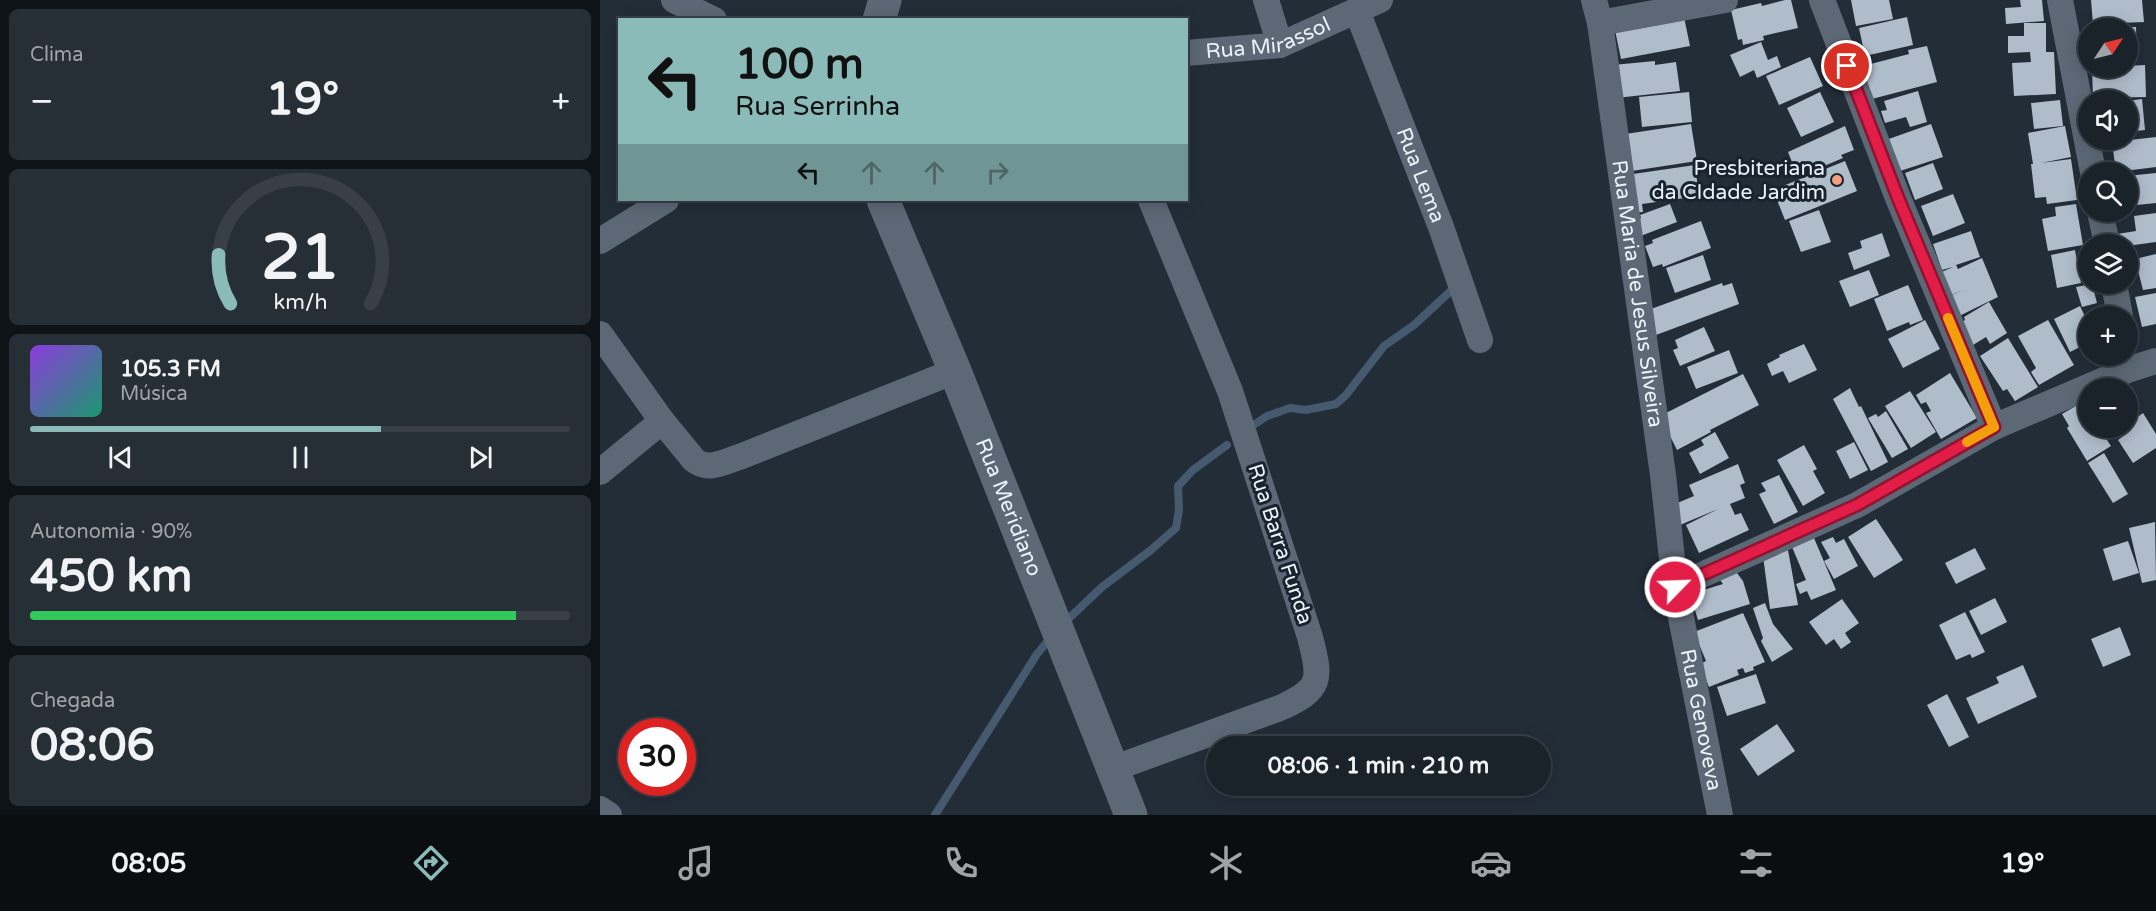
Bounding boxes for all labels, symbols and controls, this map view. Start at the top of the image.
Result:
street label: Rua Mirassol [1205,11,1334,64]
north arrow [2078,18,2138,78]
map controls [2078,18,2138,438]
text: 100 m [735,39,864,90]
pin [1821,40,1872,91]
icon: left [636,42,714,120]
text: Clima [30,43,83,67]
icon: arrive [1830,49,1863,82]
text: 19° [266,73,339,127]
text: − [30,82,54,121]
text: + [551,82,570,121]
text: Rua Serrinha [735,90,900,123]
button: sound [2078,90,2138,150]
street label: Rua Lema [1391,124,1451,226]
icon: left [792,156,825,189]
icon: ahead [855,156,888,189]
icon: ahead [918,156,951,189]
icon: right [981,156,1014,189]
place label: Presbiteriana da CIdade Jardim [1651,156,1825,205]
street label: Rua Maria de Jesus Silveira [1607,158,1669,429]
button: search [2078,162,2138,222]
marker: Presbiteriana da CIdade Jardim [1830,173,1844,187]
text: 21 [261,221,339,296]
button: layers [2078,234,2138,294]
text: km/h [273,290,327,316]
button: + [2078,306,2138,366]
text: 105.3 FM [120,356,221,382]
button: − [2078,378,2138,438]
text: Música [120,382,188,406]
street label: Rua Meridiano [970,435,1048,580]
icon: previous [104,441,137,474]
icon: pause [284,441,317,474]
icon: next [464,441,497,474]
street label: Rua Barra Funda [1242,461,1318,627]
text: Autonomia · 90% [30,520,192,544]
text: 450 km [30,550,192,604]
position arrow [1643,555,1707,619]
street label: Rua Genoveva [1675,647,1727,793]
text: Chegada [30,689,115,713]
speed limit sign: 30 [618,718,696,796]
text: 08:06 [30,719,155,773]
text: 08:06 · 1 min · 210 m [1268,753,1489,779]
icon: directions [410,842,452,884]
icon: music [675,842,717,884]
icon: phone [940,842,982,884]
icon: climate [1205,842,1247,884]
icon: car [1470,842,1512,884]
icon: filters [1735,842,1777,884]
text: 08:05 [112,847,186,880]
text: 19° [2000,847,2044,880]

